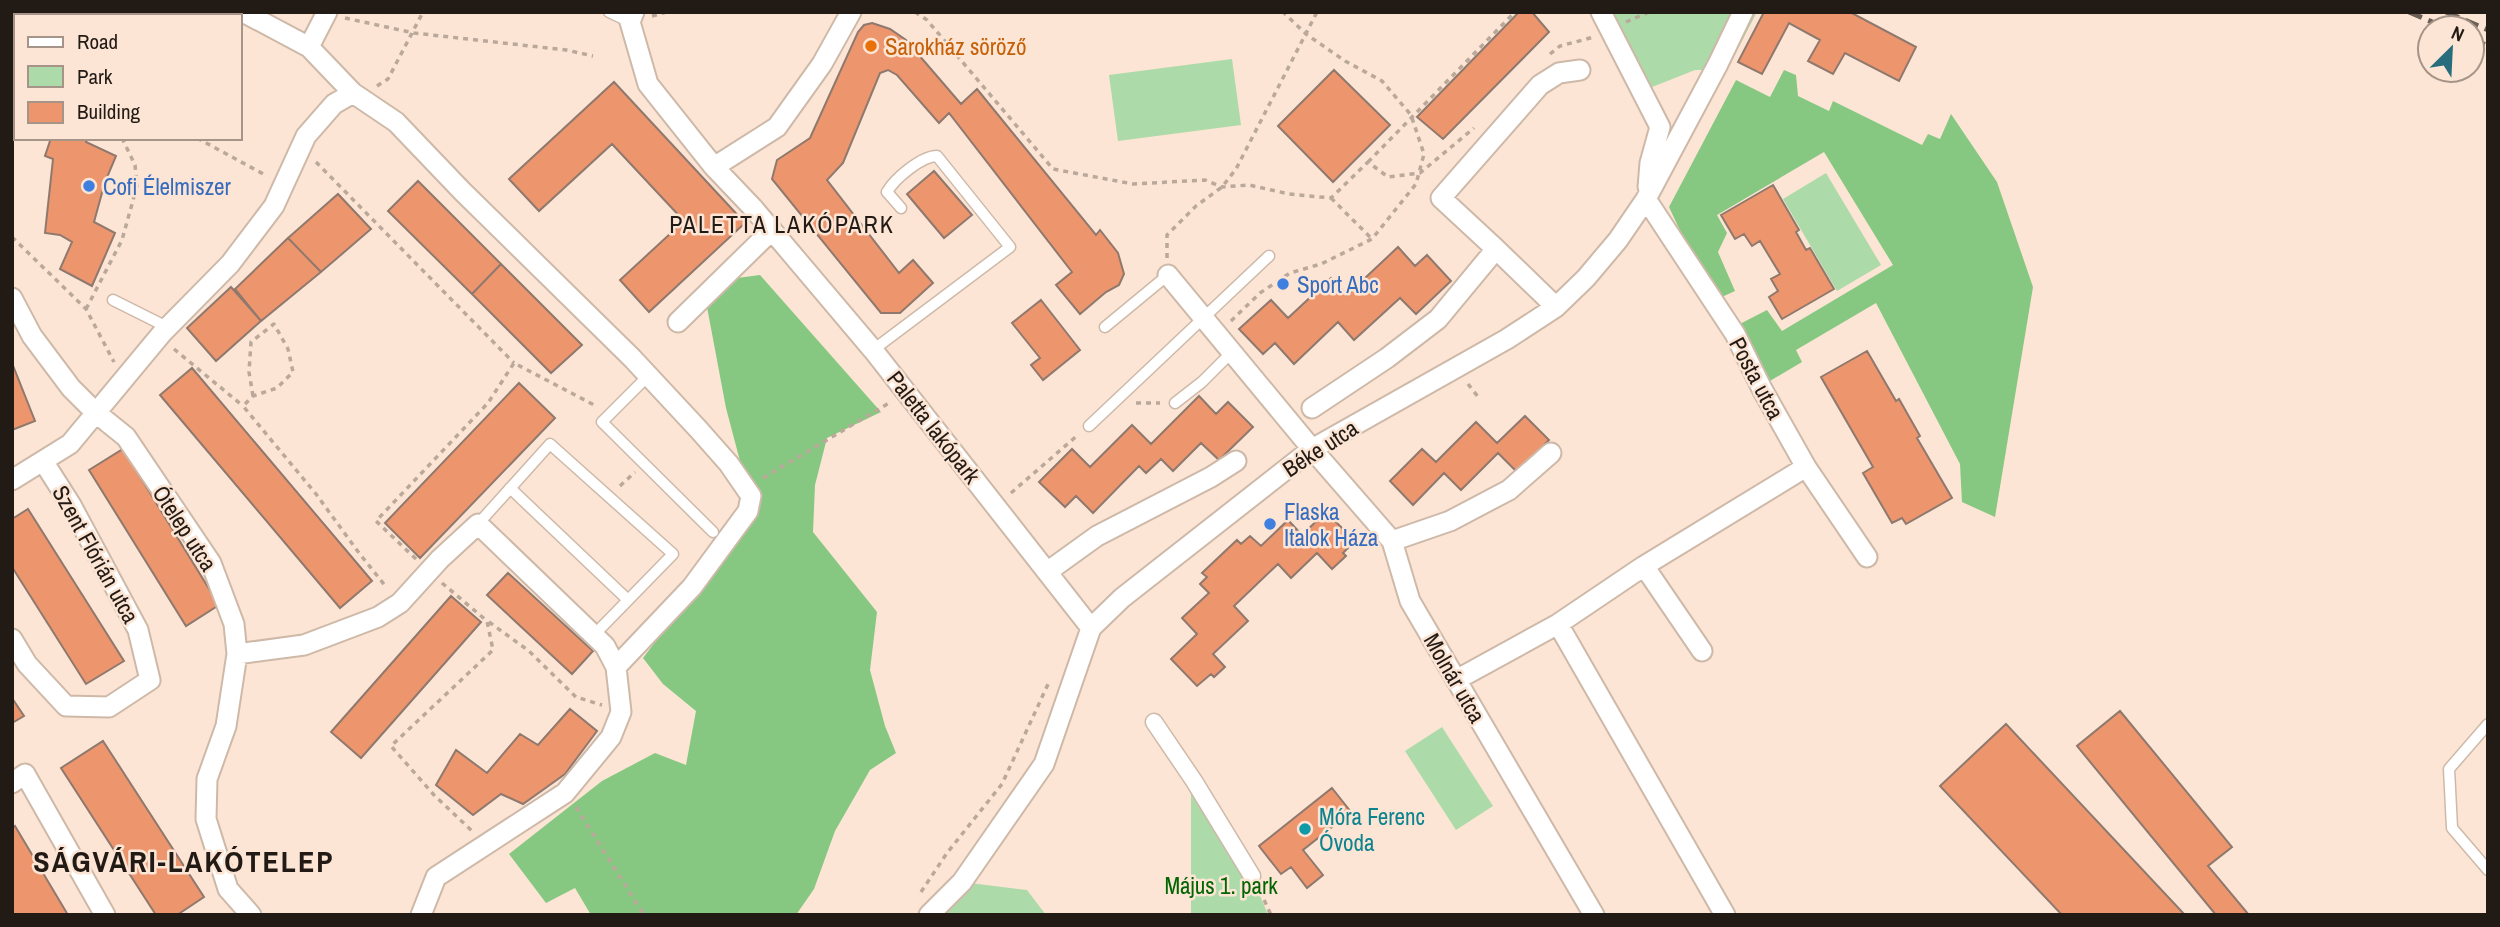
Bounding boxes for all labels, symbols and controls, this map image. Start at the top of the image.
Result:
legend [14,14,242,140]
north arrow [2416,14,2486,84]
text: N [2447,19,2468,48]
text: Road [77,27,118,56]
place label: Sarokház söröző [885,31,1027,62]
marker: Sarokház söröző [863,38,879,54]
text: Park [77,62,113,91]
text: Building [77,97,141,126]
place label: Cofi Élelmiszer [103,171,232,202]
marker: Cofi Élelmiszer [81,178,97,194]
district label: PALETTA LAKÓPARK [669,208,895,240]
place label: Sport Abc [1297,269,1379,300]
marker: Sport Abc [1275,276,1291,292]
street label: Posta utca [1722,331,1792,425]
street label: Paletta lakópark [880,364,988,490]
street label: Béke utca [1276,412,1364,484]
street label: Ótelep utca [146,479,225,577]
street label: Szent Flórián utca [45,480,147,629]
place label: Flaska Italok Háza [1284,496,1379,553]
marker: Flaska Italok Háza [1262,516,1278,532]
street label: Molnár utca [1417,628,1493,729]
place label: Móra Ferenc Óvoda [1319,801,1425,858]
marker: Móra Ferenc Óvoda [1297,821,1313,837]
district label: SÁGVÁRI-LAKÓTELEP [33,841,335,881]
park label: Május 1. park [1164,870,1278,901]

